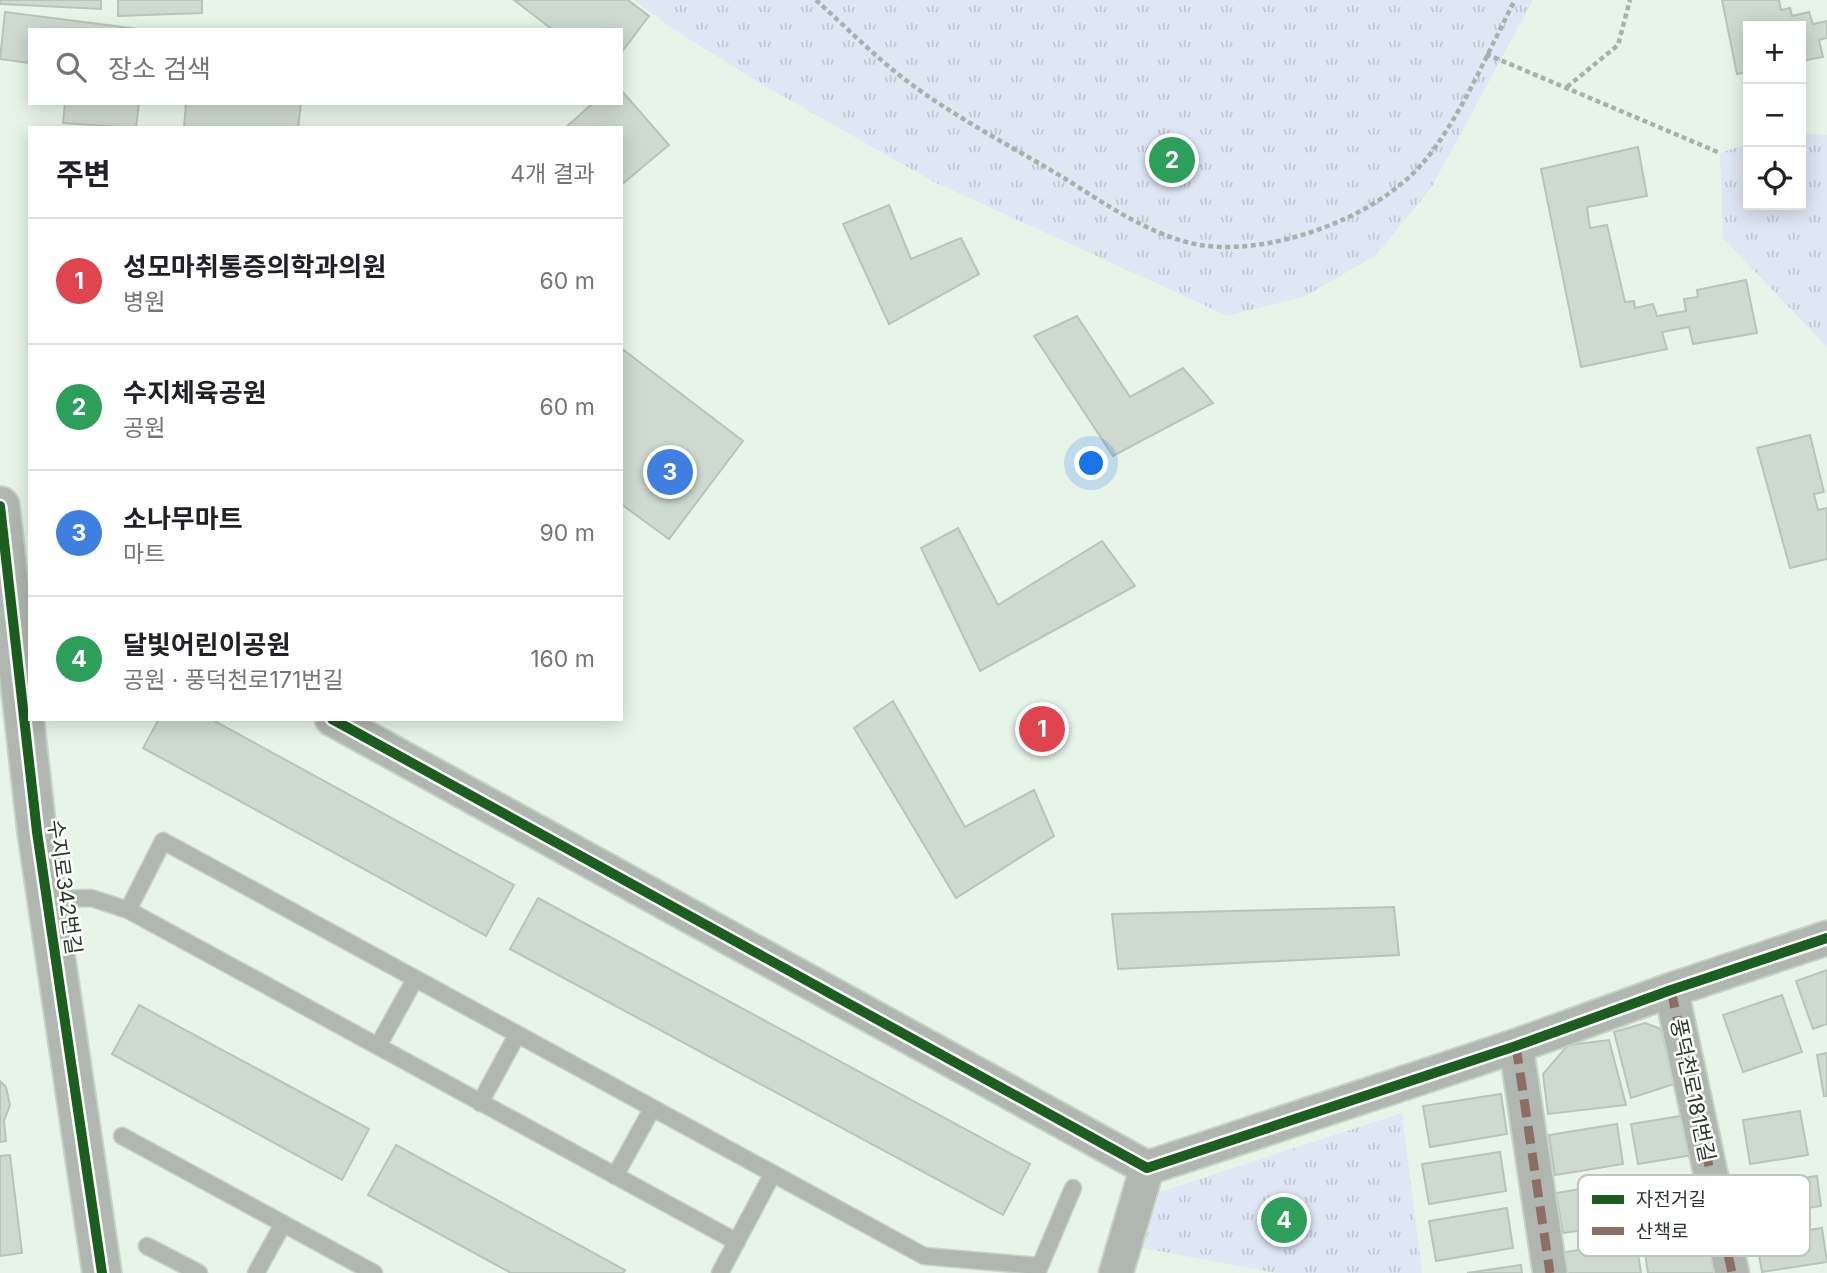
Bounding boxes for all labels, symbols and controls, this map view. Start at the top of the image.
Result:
map controls [1743,21,1806,210]
button: + [1743,21,1806,84]
search box [28,28,623,105]
icon: search [52,48,90,86]
text: 장소 검색 [108,53,211,84]
button: − [1743,84,1806,147]
pin: 2 [1149,134,1195,186]
button: locate [1743,147,1806,210]
text: 주변 [56,156,111,192]
text: 4개 결과 [510,160,595,188]
text: 성모마취통증의학과의원 [123,251,386,282]
text: 1 [74,267,84,295]
text: 60 m [540,267,595,295]
text: 병원 [123,288,165,316]
text: 수지체육공원 [123,377,267,408]
text: 2 [72,393,86,421]
text: 60 m [540,393,595,421]
text: 공원 [123,414,165,442]
pin: 3 [647,446,693,498]
your location [1074,446,1108,480]
text: 소나무마트 [123,503,243,534]
text: 3 [72,519,86,547]
text: 90 m [540,519,595,547]
text: 마트 [123,540,165,568]
text: 달빛어린이공원 [123,629,290,660]
text: 4 [71,645,87,673]
text: 160 m [530,645,595,673]
text: 공원 · 풍덕천로171번길 [123,666,344,694]
pin: 1 [1019,703,1065,755]
street label: 수지로342번길 [43,818,87,956]
street label: 풍덕천로181번길 [1666,1016,1720,1164]
legend [1578,1175,1810,1256]
text: 자전거길 [1636,1188,1706,1211]
pin: 4 [1261,1194,1307,1246]
text: 산책로 [1636,1220,1688,1243]

